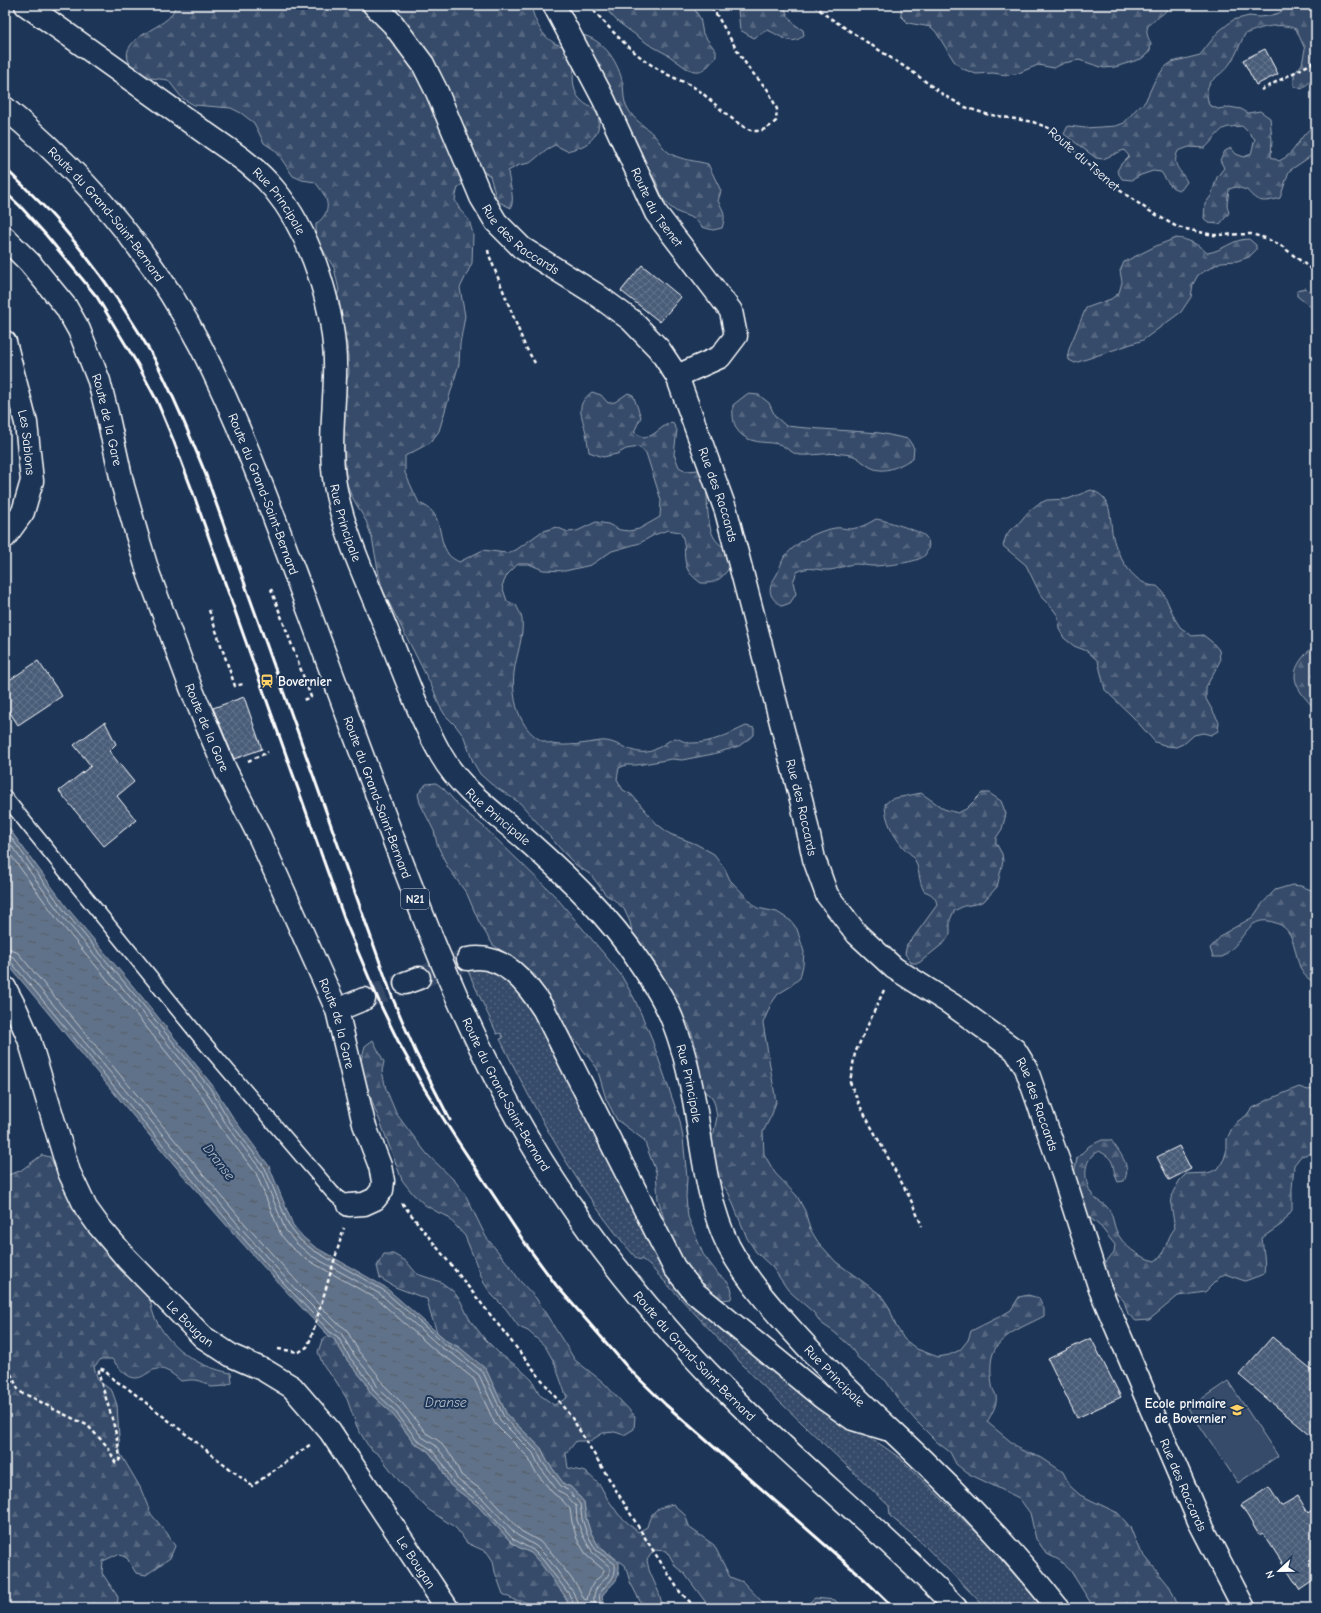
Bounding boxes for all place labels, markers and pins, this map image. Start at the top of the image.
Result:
station icon: Bovernier [259,673,275,689]
place label: Bovernier [278,674,332,689]
place label: Ecole primaire de Bovernier [1145,1396,1227,1426]
school or university icon: Ecole primaire de Bovernier [1229,1402,1245,1418]

